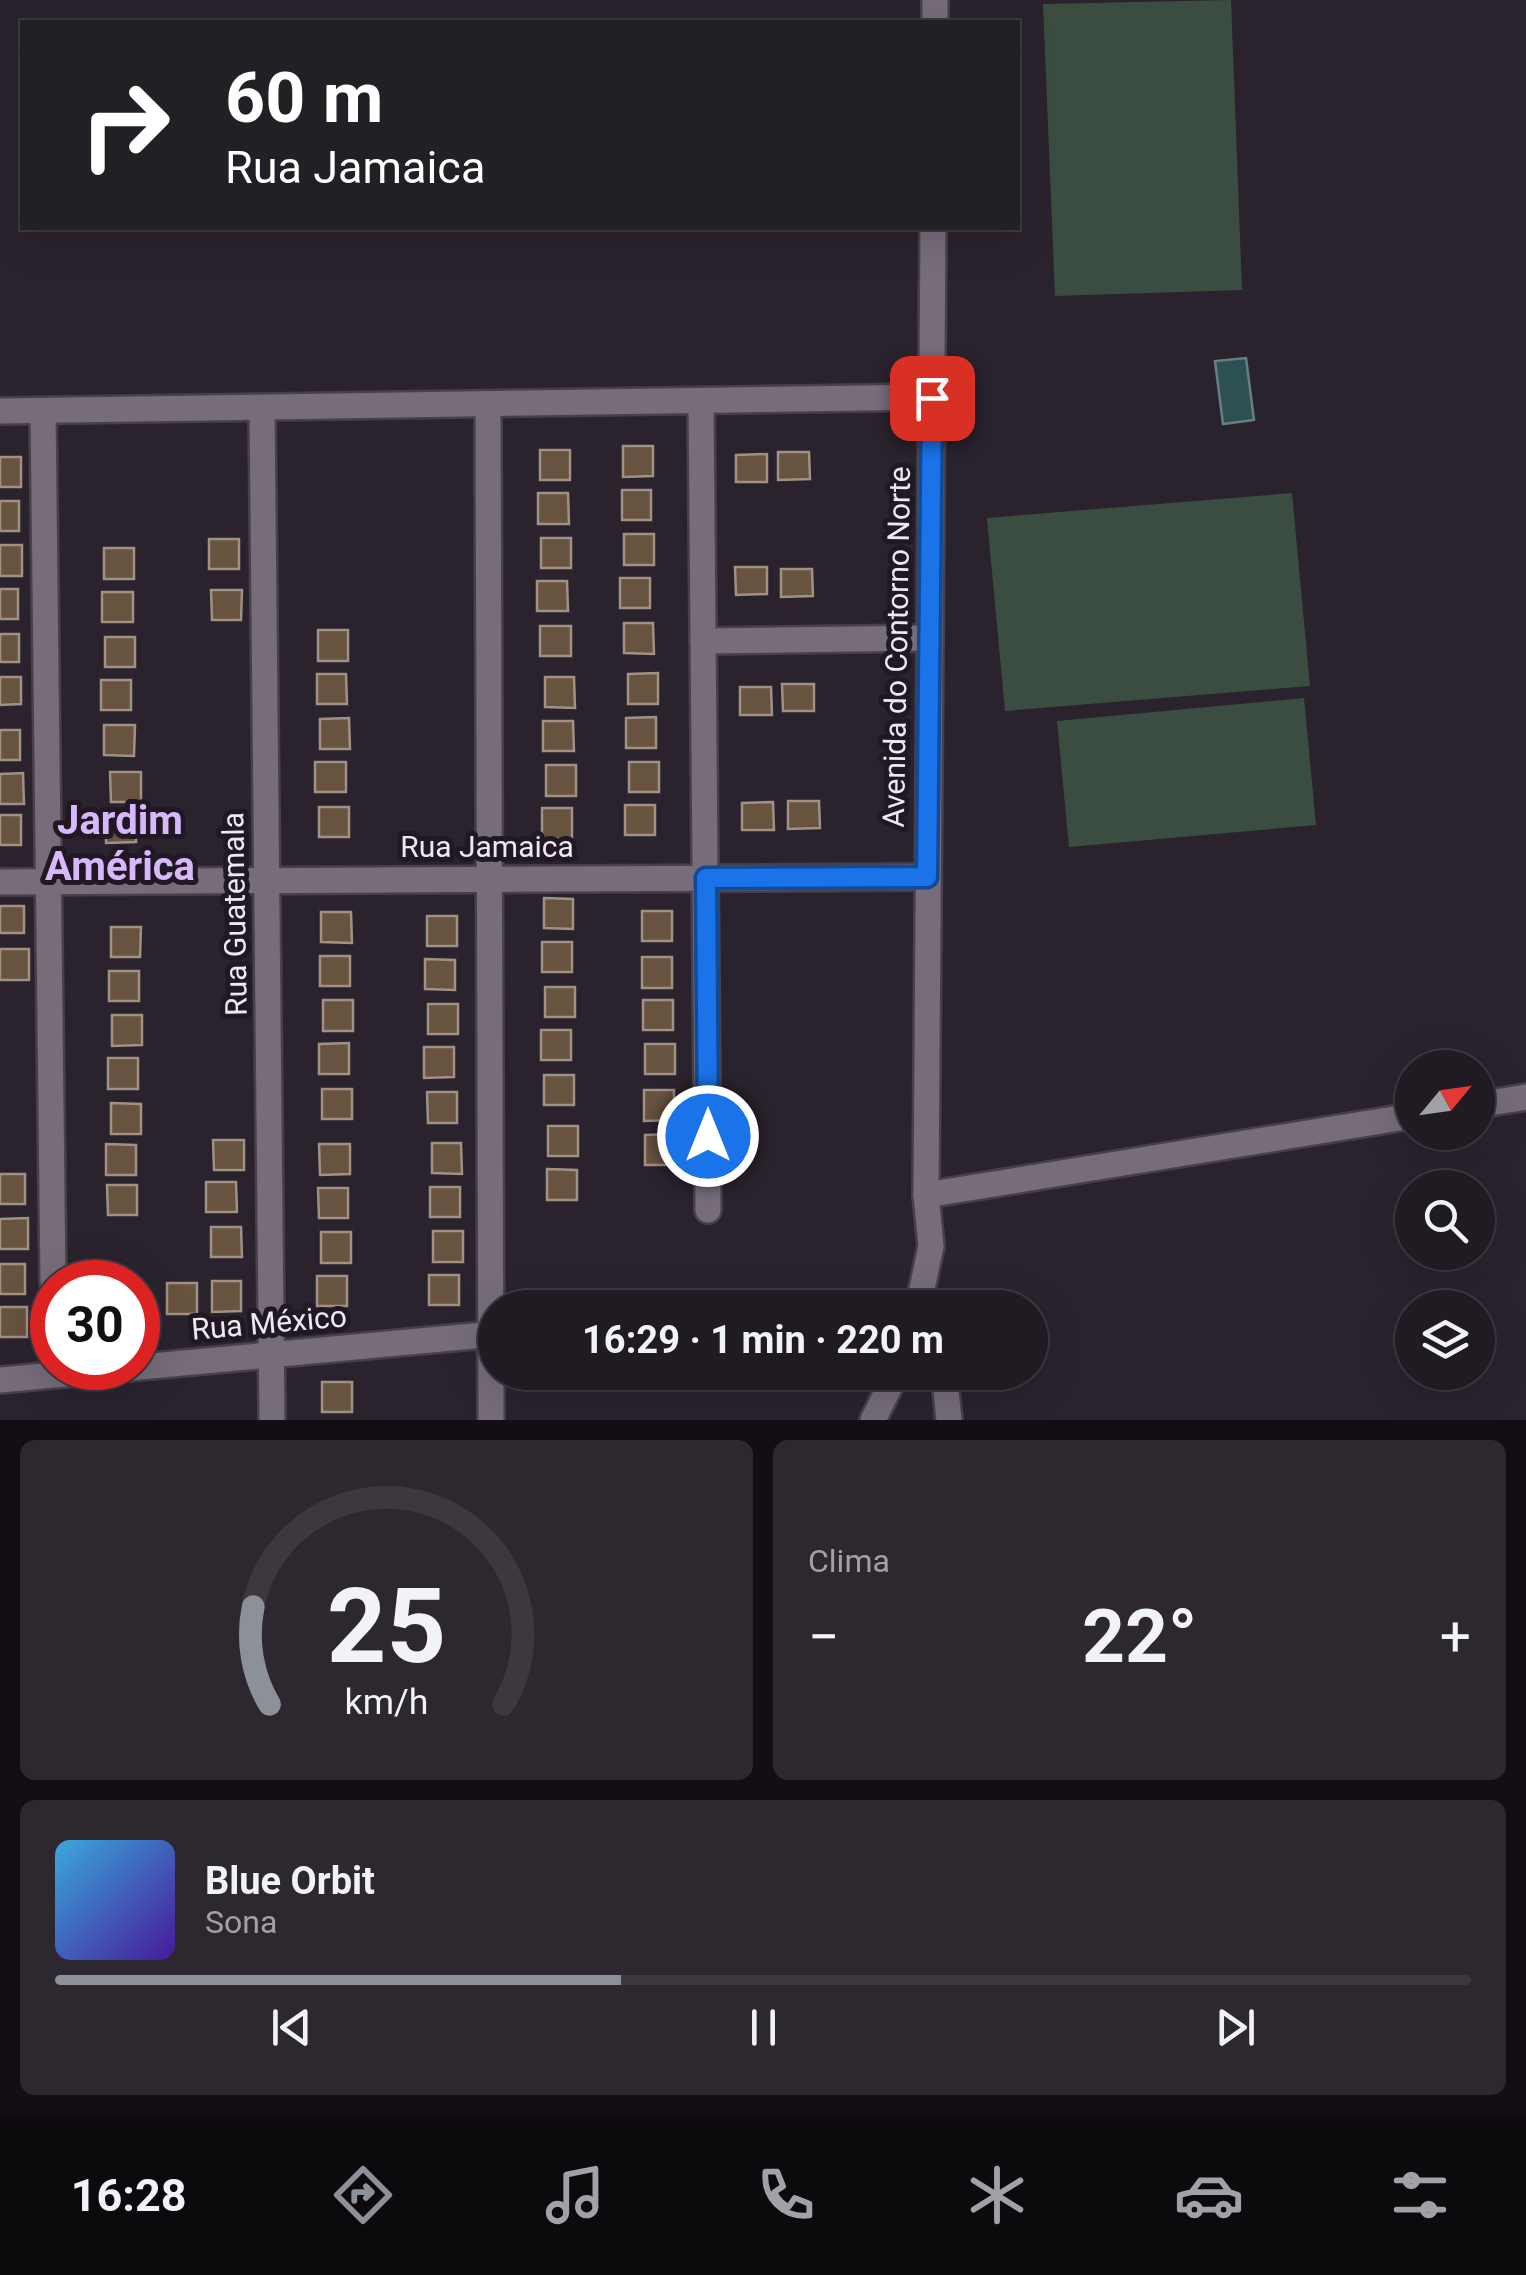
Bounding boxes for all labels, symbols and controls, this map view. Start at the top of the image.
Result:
text: 60 m [225,57,383,139]
icon: right [60,60,190,190]
text: Rua Jamaica [225,141,485,194]
pin [890,356,975,441]
icon: arrive [905,371,960,426]
street label: Avenida do Contorno Norte [876,466,917,828]
district label: Jardim América [45,797,195,890]
street label: Rua Guatemala [215,812,254,1016]
street label: Rua Jamaica [400,829,574,864]
north arrow [1395,1050,1495,1150]
map controls [1395,1050,1495,1390]
position arrow [656,1084,760,1188]
button: search [1395,1170,1495,1270]
speed limit sign: 30 [30,1260,160,1390]
button: layers [1395,1290,1495,1390]
street label: Rua México [190,1298,348,1347]
text: 16:29 · 1 min · 220 m [582,1318,944,1362]
text: Clima [808,1542,890,1580]
text: 25 [327,1566,446,1687]
text: 22° [1082,1592,1197,1680]
text: − [808,1605,839,1669]
text: + [1440,1605,1471,1669]
text: km/h [345,1681,428,1723]
text: Blue Orbit [205,1859,375,1903]
text: Sona [205,1903,277,1941]
icon: previous [264,2000,319,2055]
icon: pause [736,2000,791,2055]
icon: next [1208,2000,1263,2055]
icon: directions [328,2160,398,2230]
icon: music [540,2160,610,2230]
icon: phone [751,2160,821,2230]
icon: climate [962,2160,1032,2230]
icon: car [1174,2160,1244,2230]
icon: filters [1385,2160,1455,2230]
text: 16:28 [71,2169,187,2222]

